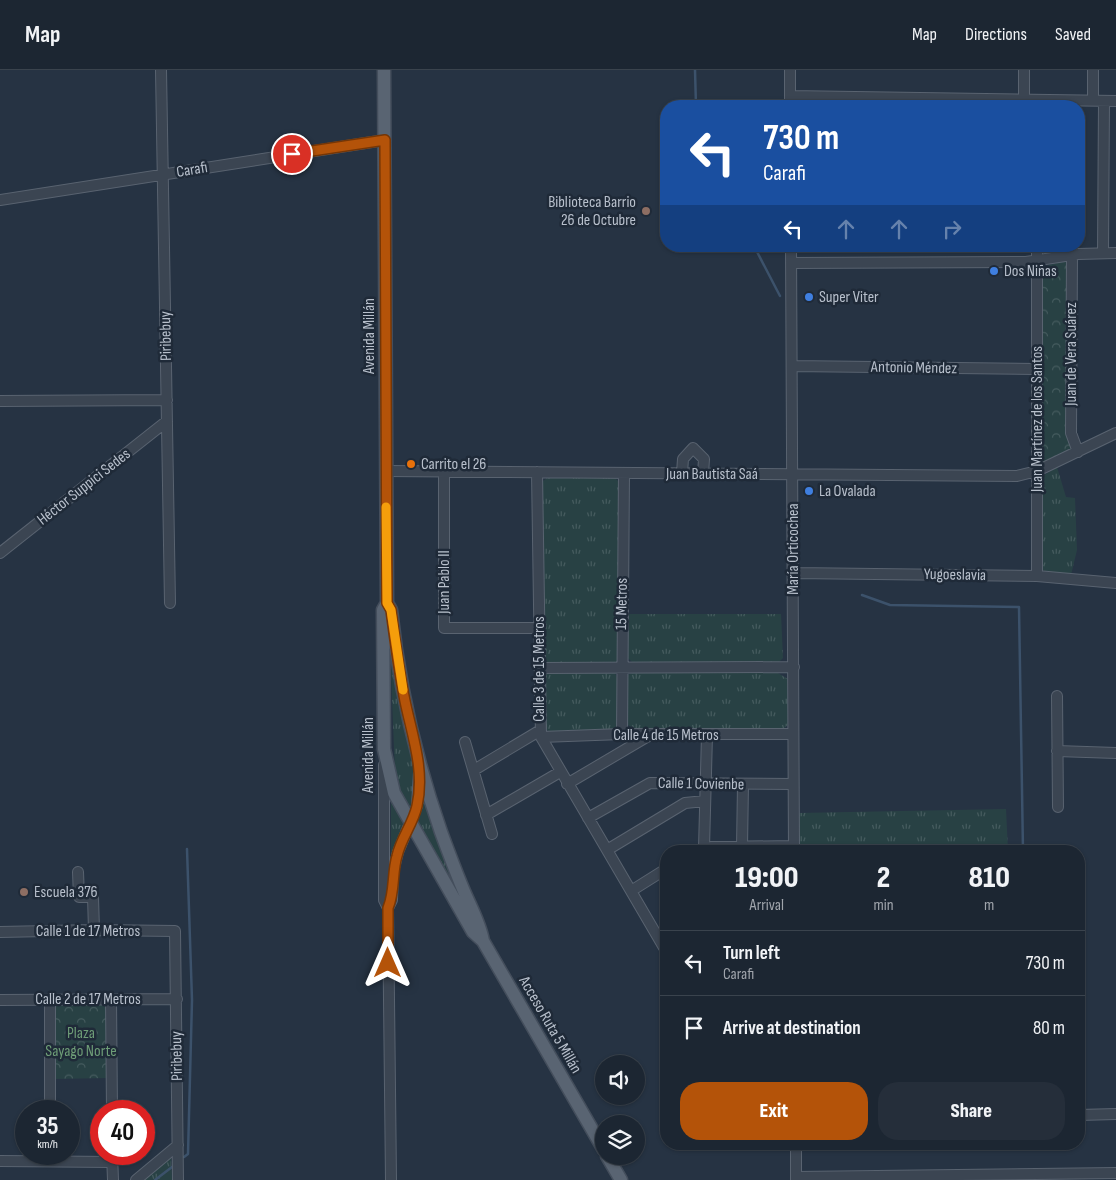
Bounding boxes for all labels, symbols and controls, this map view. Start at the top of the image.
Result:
text: Map [25,20,60,49]
text: Map [912,24,937,45]
text: Directions [965,24,1027,45]
text: Saved [1055,24,1091,45]
text: 730 m [763,117,839,160]
icon: left [680,120,745,185]
pin [271,133,313,175]
icon: arrive [278,140,306,168]
street label: Carafi [175,158,209,182]
text: Carafi [763,160,806,187]
place label: Biblioteca Barrio 26 de Octubre [548,193,636,230]
marker: Biblioteca Barrio 26 de Octubre [640,205,652,217]
icon: left [779,215,807,243]
icon: ahead [832,215,860,243]
icon: ahead [885,215,913,243]
icon: right [938,215,966,243]
place label: Dos Niñas [1004,262,1057,281]
marker: Dos Niñas [988,265,1000,277]
place label: Super Viter [819,288,879,307]
marker: Super Viter [803,291,815,303]
street label: Avenida Millán [360,298,379,375]
street label: Juan de Vera Suárez [1062,302,1081,407]
street label: Piribebuy [156,311,176,361]
street label: Juan Martínez de los Santos [1028,346,1047,493]
street label: Antonio Méndez [870,358,957,378]
street label: Héctor Suppici Sedes [34,445,135,529]
place label: Carrito el 26 [421,455,486,474]
marker: Carrito el 26 [405,458,417,470]
street label: Juan Bautista Saá [665,465,758,484]
place label: La Ovalada [819,482,876,501]
marker: La Ovalada [803,485,815,497]
street label: María Orticochea [784,503,803,595]
street label: Juan Pablo II [435,550,454,615]
street label: Yugoeslavia [924,565,986,585]
street label: 15 Metros [612,578,632,630]
street label: Calle 3 de 15 Metros [530,616,549,722]
street label: Avenida Millán [359,717,378,794]
street label: Calle 4 de 15 Metros [613,726,719,745]
street label: Calle 1 Covienbe [658,774,744,794]
text: 19:00 [735,860,798,896]
text: 2 [877,860,890,896]
text: 810 [968,860,1010,896]
place label: Escuela 376 [34,883,98,902]
marker: Escuela 376 [18,886,30,898]
text: Arrival [749,896,784,915]
text: min [873,896,894,915]
text: m [984,896,994,915]
street label: Calle 1 de 17 Metros [36,922,140,941]
position arrow [361,936,413,988]
text: Turn left [723,942,780,965]
icon: left [680,949,708,977]
text: 730 m [1026,952,1065,975]
text: Carafi [723,965,754,984]
street label: Acceso Ruta 5 Millán [514,972,586,1077]
street label: Calle 2 de 17 Metros [35,990,141,1009]
icon: arrive [680,1014,708,1042]
text: Arrive at destination [723,1017,861,1040]
text: 80 m [1033,1017,1065,1040]
park label: Plaza Sayago Norte [45,1024,117,1061]
street label: Piribebuy [167,1031,187,1081]
map controls [595,1055,645,1165]
button: sound [595,1055,645,1105]
button: Exit [680,1082,868,1140]
button: Share [878,1082,1065,1140]
speed limit sign: 40 [90,1100,155,1165]
text: 35 [36,1111,59,1142]
button: layers [595,1115,645,1165]
text: km/h [37,1137,58,1152]

